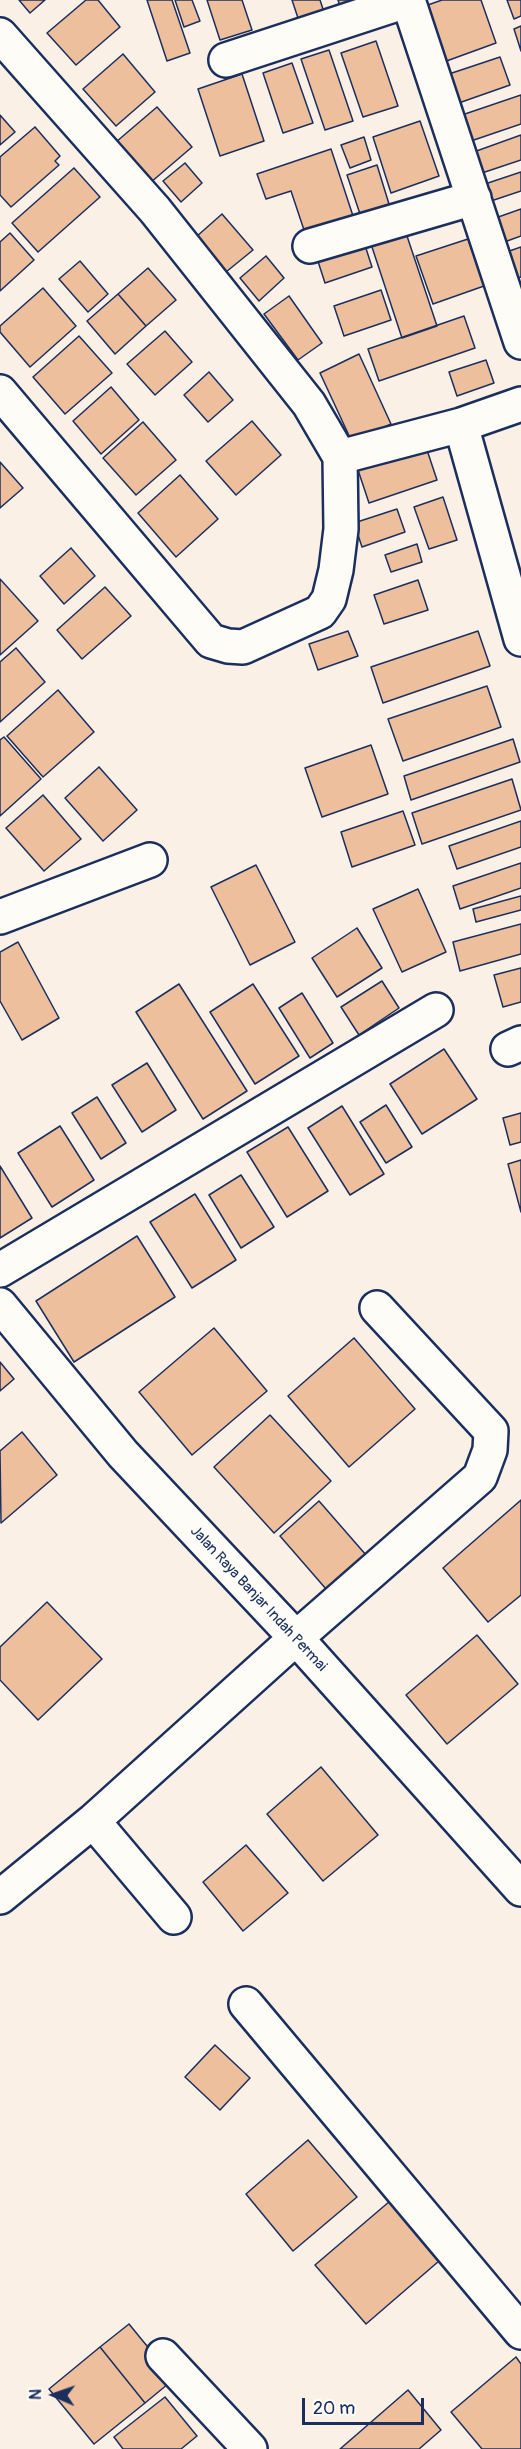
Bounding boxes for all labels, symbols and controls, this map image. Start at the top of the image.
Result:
street label: Jalan Raya Banjar Indah Permai [186,1523,330,1675]
north arrow [24,2365,84,2425]
scale bar [305,2386,426,2424]
text: N [26,2389,46,2400]
text: 20 m [313,2397,355,2420]

